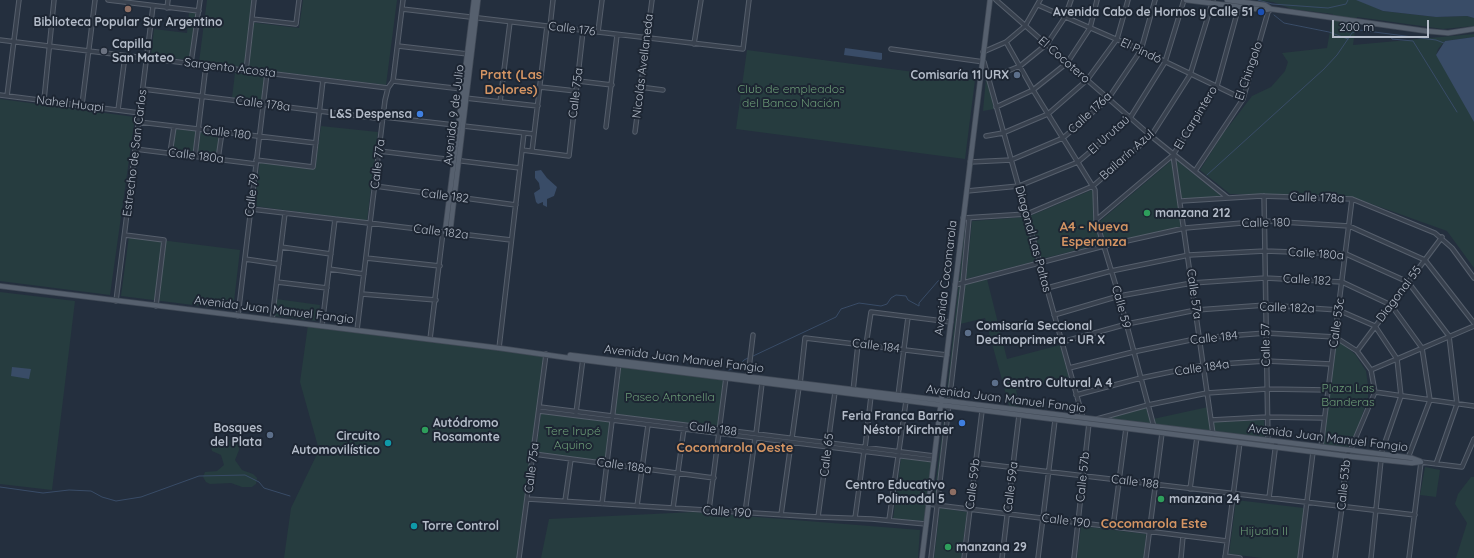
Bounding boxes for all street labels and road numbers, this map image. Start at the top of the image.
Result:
street label: Nicolás Avellaneda [629,13,657,119]
street label: Calle 176 [548,19,596,39]
street label: El Cocotero [1035,34,1093,86]
street label: El Pindó [1118,35,1164,67]
street label: El Chingolo [1232,40,1266,102]
street label: Sargento Acosta [183,55,277,81]
street label: Avenida 9 de Julio [441,64,467,166]
street label: Calle 75a [566,67,586,119]
street label: El Carpintero [1171,84,1221,152]
street label: Estrecho de San Carlos [120,89,150,217]
street label: Calle 176a [1065,89,1115,137]
street label: Nahel Huapi [35,93,105,115]
street label: Calle 178a [235,94,291,114]
street label: El Urutaú [1085,113,1133,157]
street label: Calle 180 [202,123,252,143]
street label: Bailarín Azul [1097,127,1157,183]
street label: Calle 77a [368,138,388,190]
street label: Calle 180a [167,145,225,167]
street label: Calle 79 [242,173,262,217]
street label: Diagonal Las Paltas [1012,184,1054,294]
street label: Calle 182 [420,186,470,206]
street label: Calle 178a [1289,190,1345,206]
street label: Calle 180 [1242,215,1290,231]
street label: Avenida Cocomarola [932,219,960,337]
street label: Calle 182a [413,221,469,243]
street label: Calle 180a [1288,245,1344,263]
street label: Diagonal 55 [1373,263,1425,325]
street label: Calle 57a [1183,268,1205,320]
street label: Calle 182 [1283,272,1331,288]
street label: Calle 59 [1108,284,1134,330]
street label: Avenida Juan Manuel Fangio [193,293,355,327]
street label: Calle 53c [1326,297,1348,349]
street label: Calle 182a [1259,300,1315,316]
street label: Calle 57 [1258,323,1274,367]
street label: Calle 184 [1189,328,1239,348]
street label: Calle 184 [851,336,901,356]
street label: Avenida Juan Manuel Fangio [603,342,765,376]
street label: Calle 184a [1174,357,1230,379]
street label: Avenida Juan Manuel Fangio [925,382,1087,416]
street label: Calle 188 [688,419,738,439]
street label: Avenida Juan Manuel Fangio [1247,421,1409,455]
street label: Calle 65 [817,433,837,477]
street label: Calle 75a [522,442,542,494]
street label: Calle 57b [1073,451,1093,503]
street label: Calle 188a [596,455,652,477]
street label: Calle 59b [963,458,983,510]
street label: Calle 53b [1334,459,1354,511]
street label: Calle 59a [1001,461,1021,513]
street label: Calle 188 [1110,472,1160,492]
street label: Calle 190 [702,503,752,521]
street label: Calle 190 [1041,511,1091,531]

